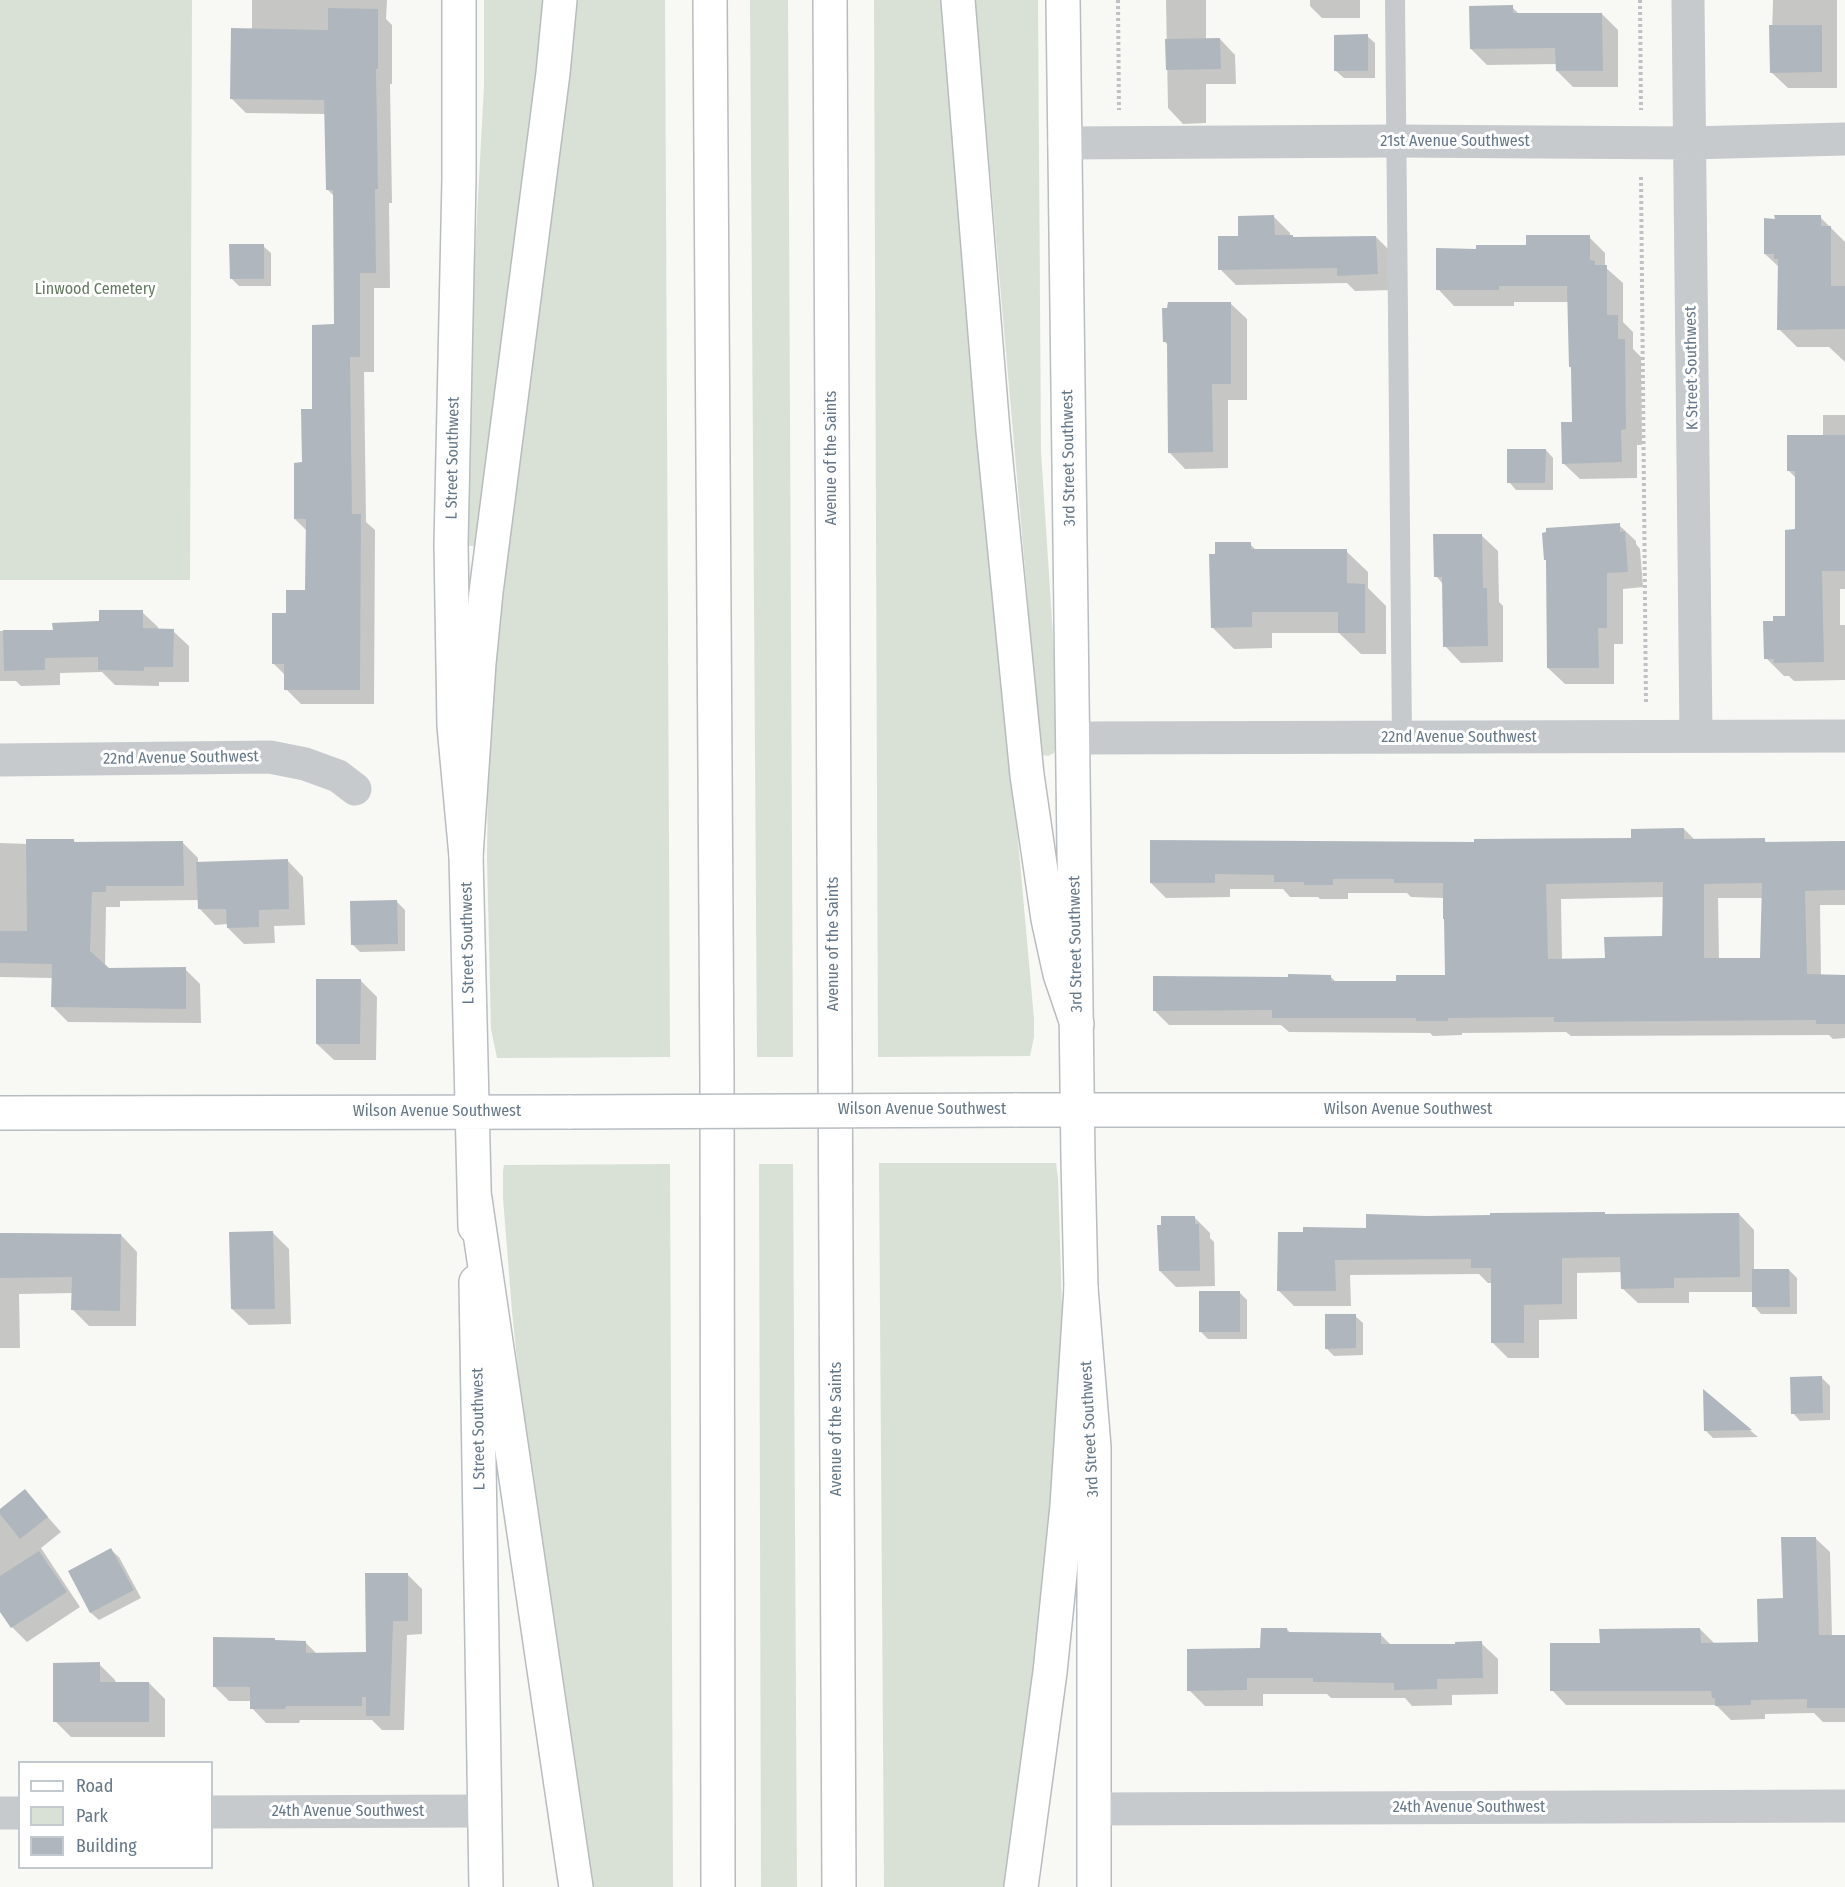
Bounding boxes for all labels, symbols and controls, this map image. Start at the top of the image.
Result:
street label: 21st Avenue Southwest [1380,132,1530,152]
park label: Linwood Cemetery [35,280,155,300]
street label: K Street Southwest [1681,306,1703,430]
street label: 3rd Street Southwest [1058,390,1080,526]
street label: Avenue of the Saints [822,391,842,525]
street label: L Street Southwest [442,396,464,520]
street label: 22nd Avenue Southwest [1381,728,1537,748]
street label: 22nd Avenue Southwest [103,747,259,769]
street label: 3rd Street Southwest [1065,876,1087,1012]
street label: Avenue of the Saints [824,877,844,1011]
street label: L Street Southwest [457,881,479,1005]
street label: Wilson Avenue Southwest [838,1100,1006,1120]
street label: Wilson Avenue Southwest [1324,1100,1492,1120]
street label: Wilson Avenue Southwest [353,1102,521,1122]
street label: 3rd Street Southwest [1077,1360,1103,1498]
street label: Avenue of the Saints [827,1362,847,1496]
street label: L Street Southwest [468,1367,490,1491]
legend [18,1761,213,1869]
text: Road [76,1775,113,1797]
street label: 24th Avenue Southwest [1393,1798,1545,1818]
street label: 24th Avenue Southwest [272,1802,424,1822]
text: Park [76,1805,108,1827]
text: Building [76,1835,137,1857]

